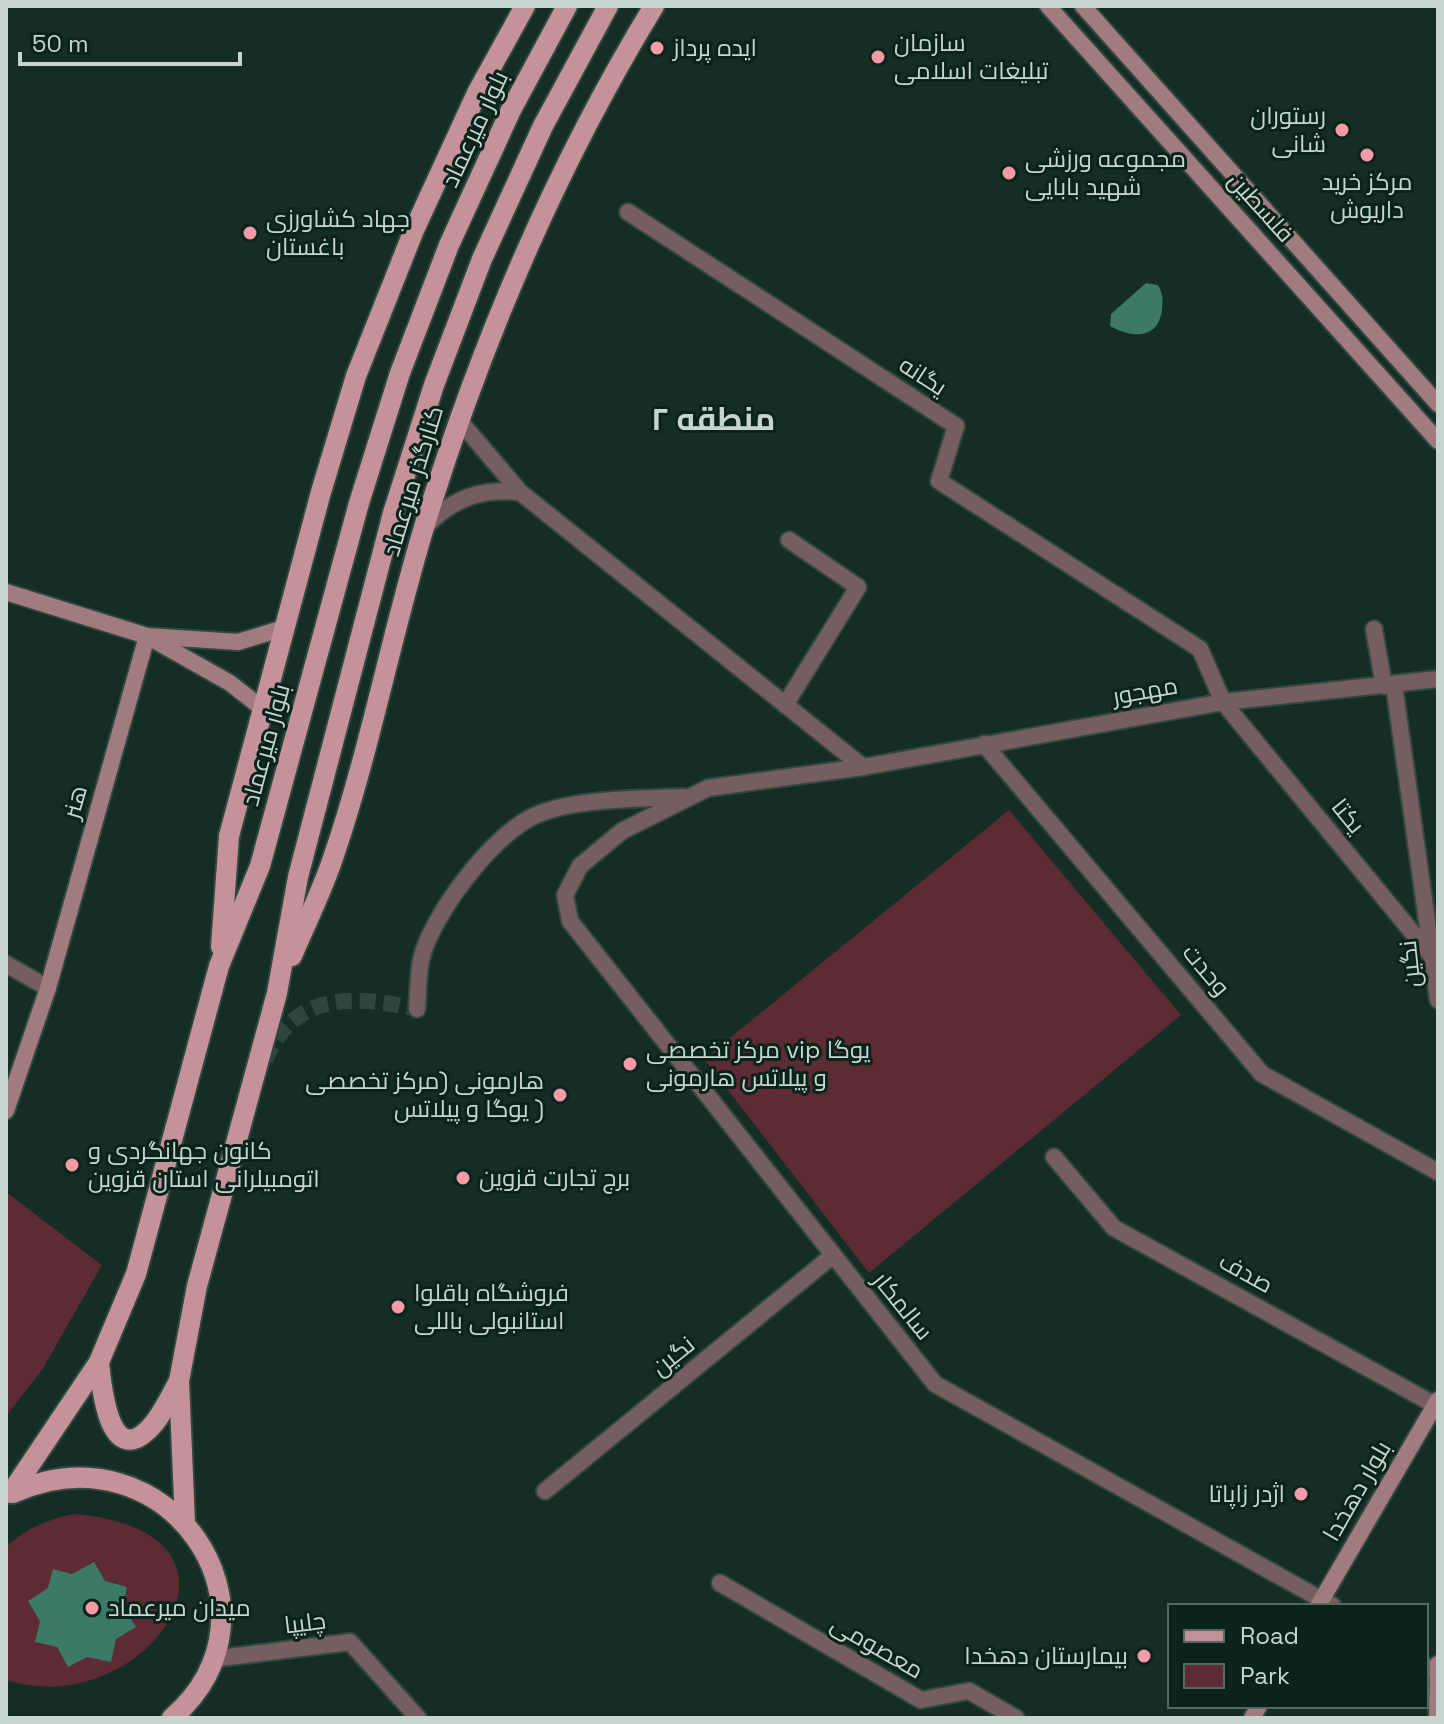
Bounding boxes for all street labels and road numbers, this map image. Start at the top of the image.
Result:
street label: بلوار میرعماد [434,65,515,192]
street label: فلسطین [1222,165,1301,248]
street label: یگانه [894,349,953,403]
street label: کنارگذر میرعماد [375,402,450,560]
street label: مهجور [1108,670,1180,712]
street label: بلوار میرعماد [234,680,297,809]
street label: هنر [54,782,94,824]
street label: یکتا [1325,792,1372,840]
street label: وحدت [1176,937,1237,1002]
street label: نگین [1392,939,1427,989]
street label: صدف [1214,1245,1279,1300]
street label: سالمکار [865,1264,940,1346]
street label: نگین [645,1329,701,1383]
street label: بلوار دهخدا [1315,1435,1398,1547]
street label: چلیپا [282,1605,328,1641]
street label: معصومی [825,1608,929,1685]

